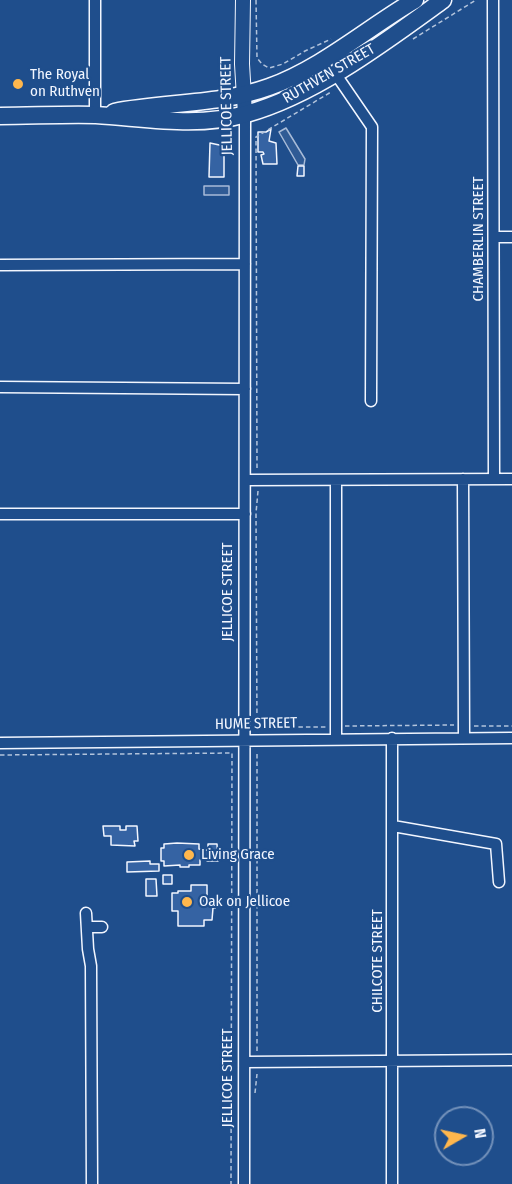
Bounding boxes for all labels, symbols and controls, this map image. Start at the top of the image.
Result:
street label: RUTHVEN STREET [280,40,378,108]
street label: JELLICOE STREET [217,56,237,156]
place label: The Royal on Ruthven [30,66,100,101]
marker: The Royal on Ruthven [11,77,25,91]
street label: CHAMBERLIN STREET [470,176,488,302]
street label: JELLICOE STREET [219,543,237,641]
street label: HUME STREET [215,714,297,734]
place label: Living Grace [201,846,275,864]
marker: Living Grace [182,848,196,862]
place label: Oak on Jellicoe [199,893,290,911]
marker: Oak on Jellicoe [180,895,194,909]
street label: CHILCOTE STREET [369,909,387,1013]
street label: JELLICOE STREET [219,1029,237,1127]
north arrow [434,1106,494,1166]
text: N [470,1127,490,1140]

